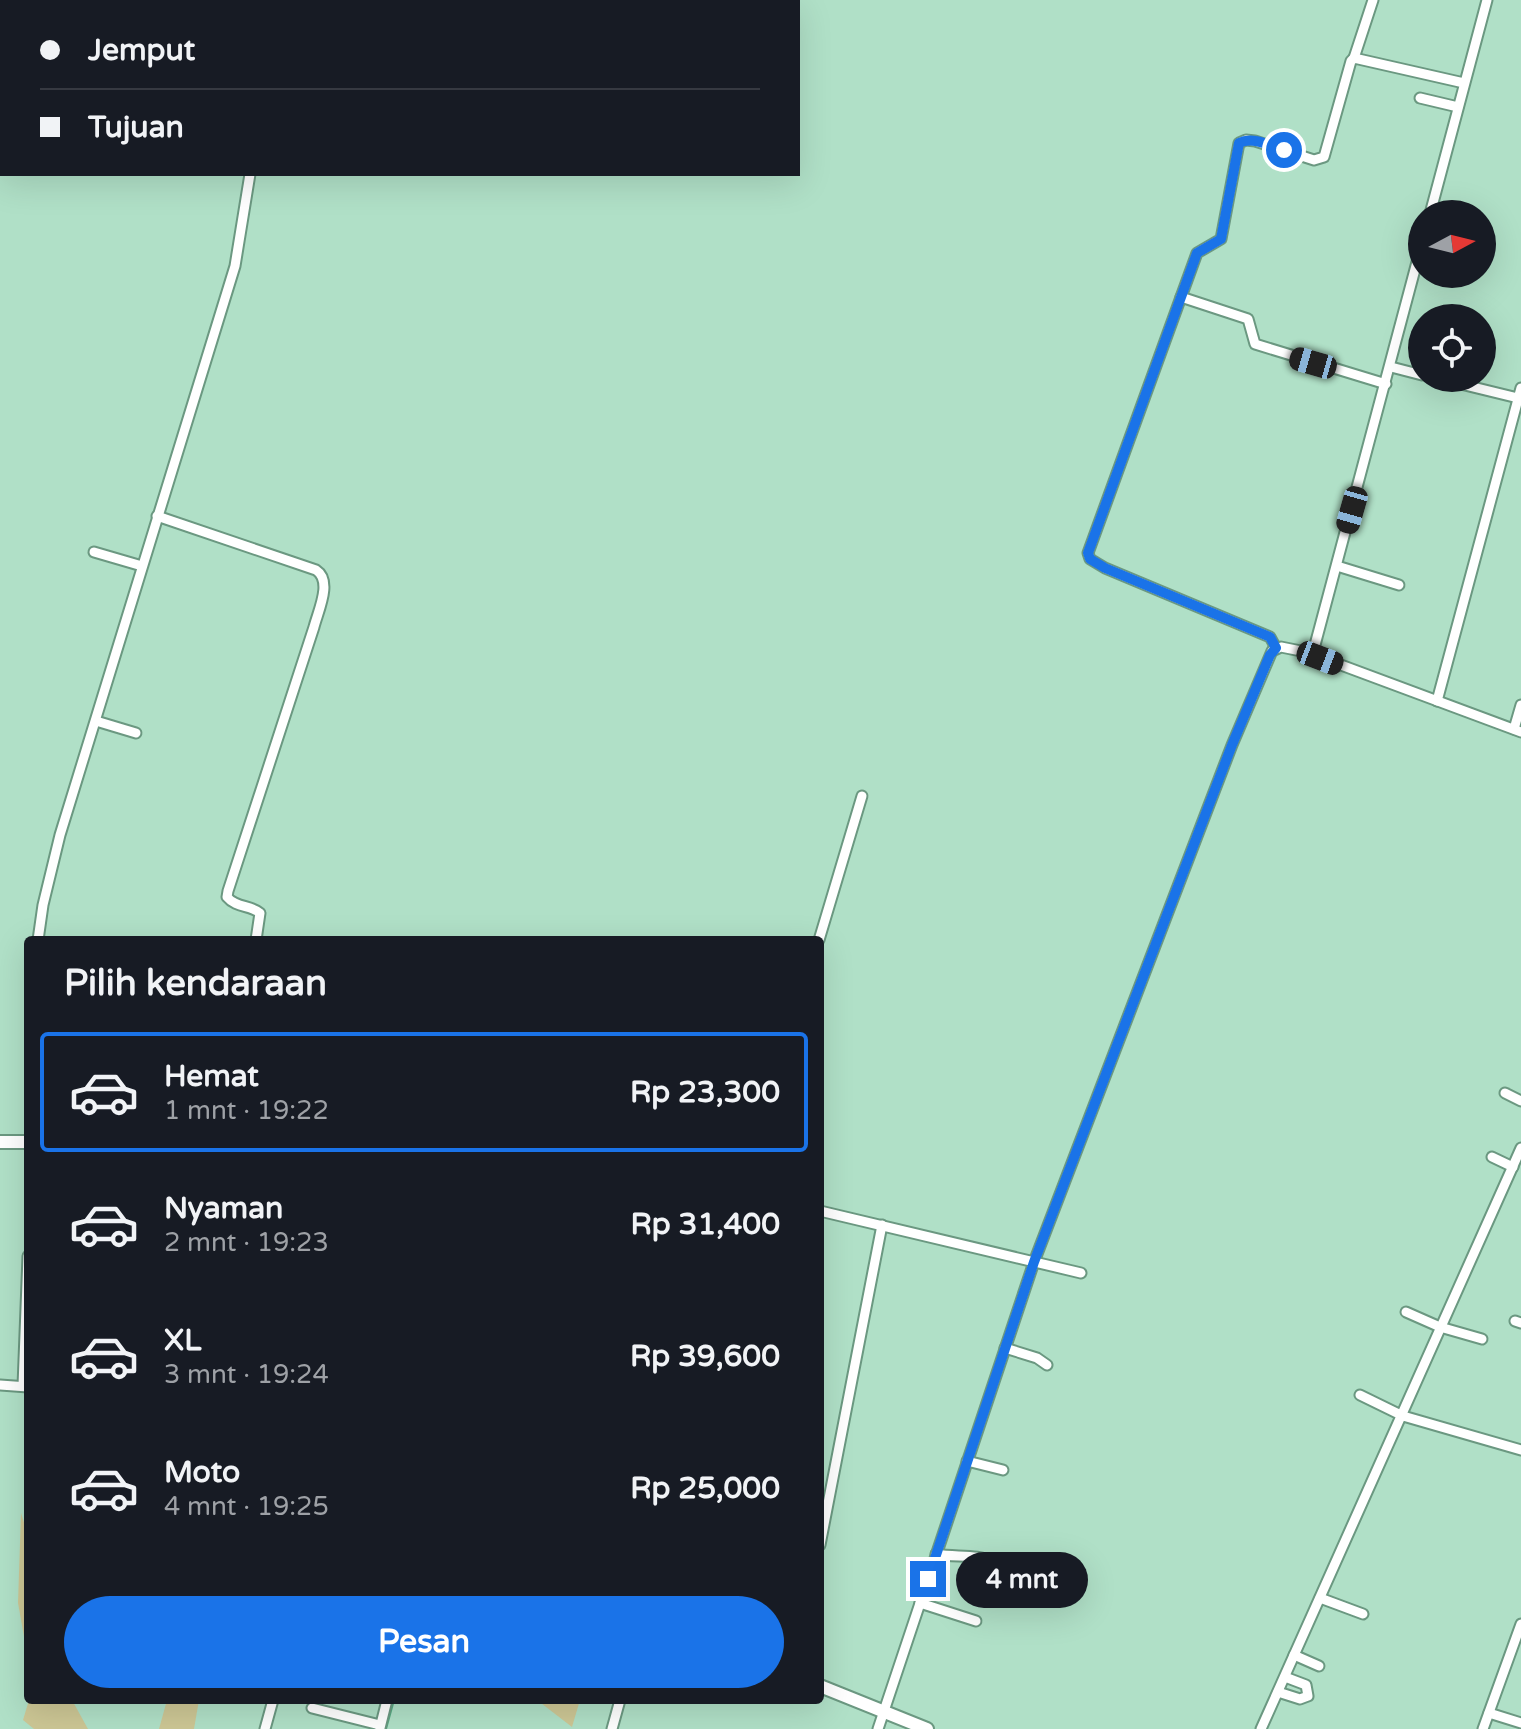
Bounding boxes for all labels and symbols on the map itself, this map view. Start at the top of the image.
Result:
route start [1266,132,1302,168]
north arrow [1408,200,1496,288]
car [1287,345,1339,381]
car [1334,484,1370,536]
car [1293,638,1347,678]
callout: 4 mnt [956,1551,1088,1607]
route end [910,1561,946,1597]

